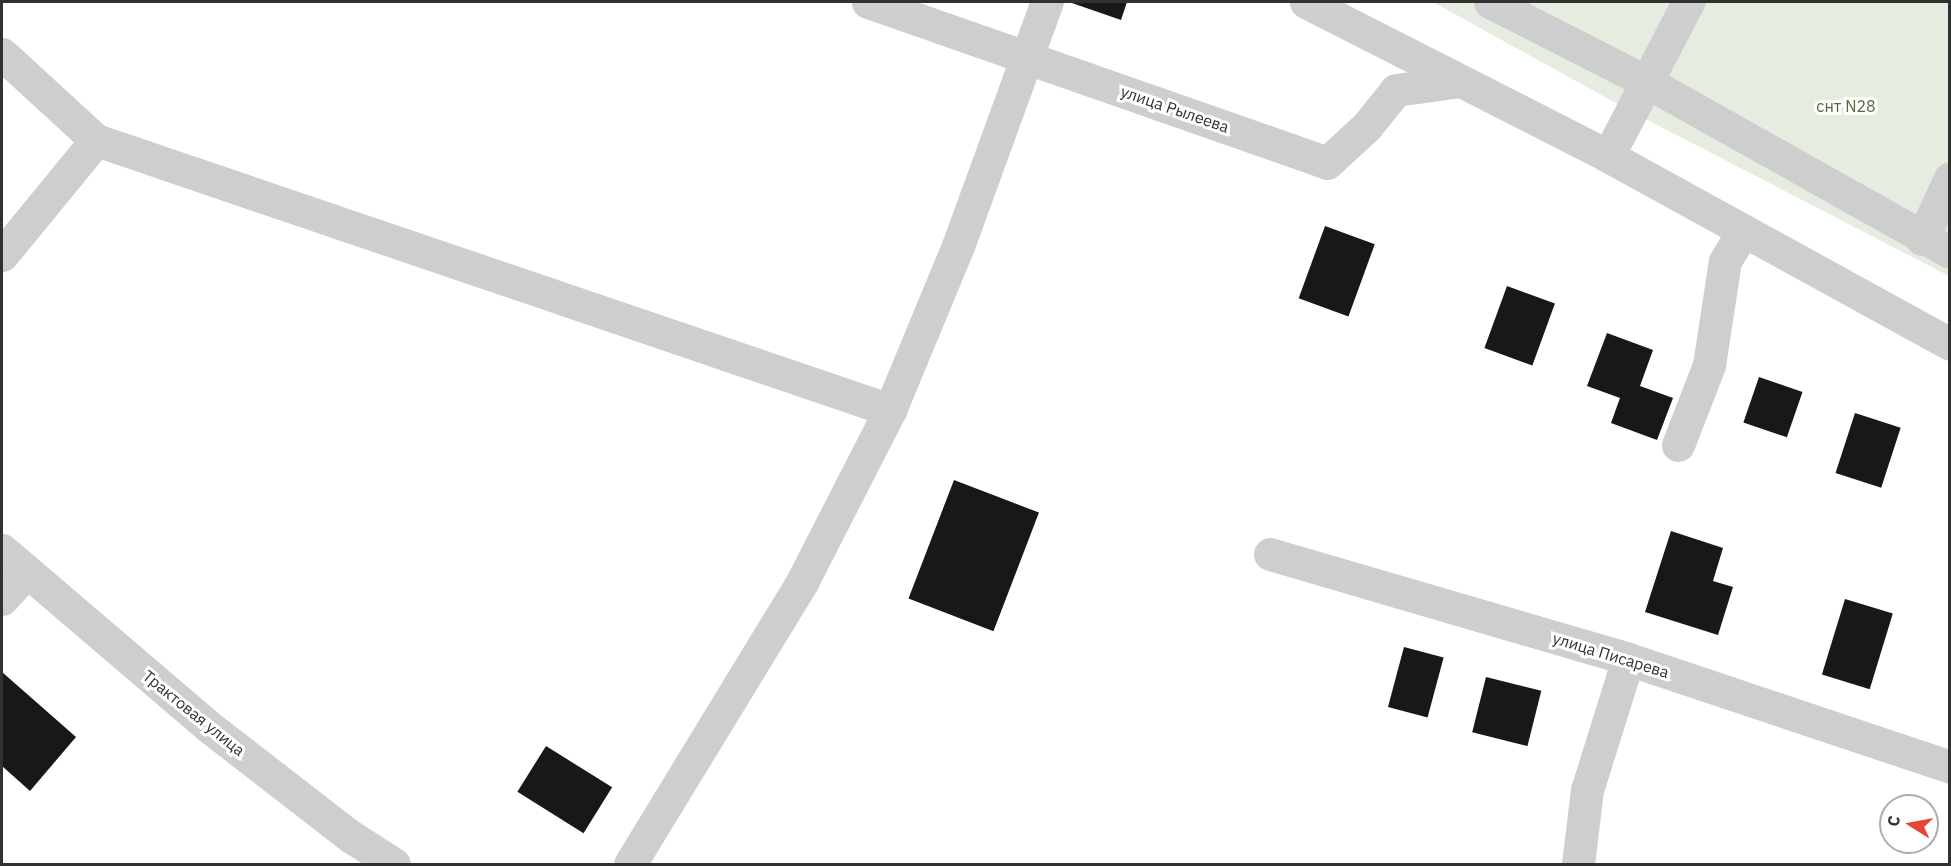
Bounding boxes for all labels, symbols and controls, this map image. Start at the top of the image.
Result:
street label: улица Рылеева [1118,81,1232,137]
park label: снт N28 [1816,96,1876,116]
street label: улица Писарева [1551,628,1671,682]
street label: Трактовая улица [139,666,249,760]
north arrow [1879,794,1939,854]
text: С [1882,814,1904,828]

